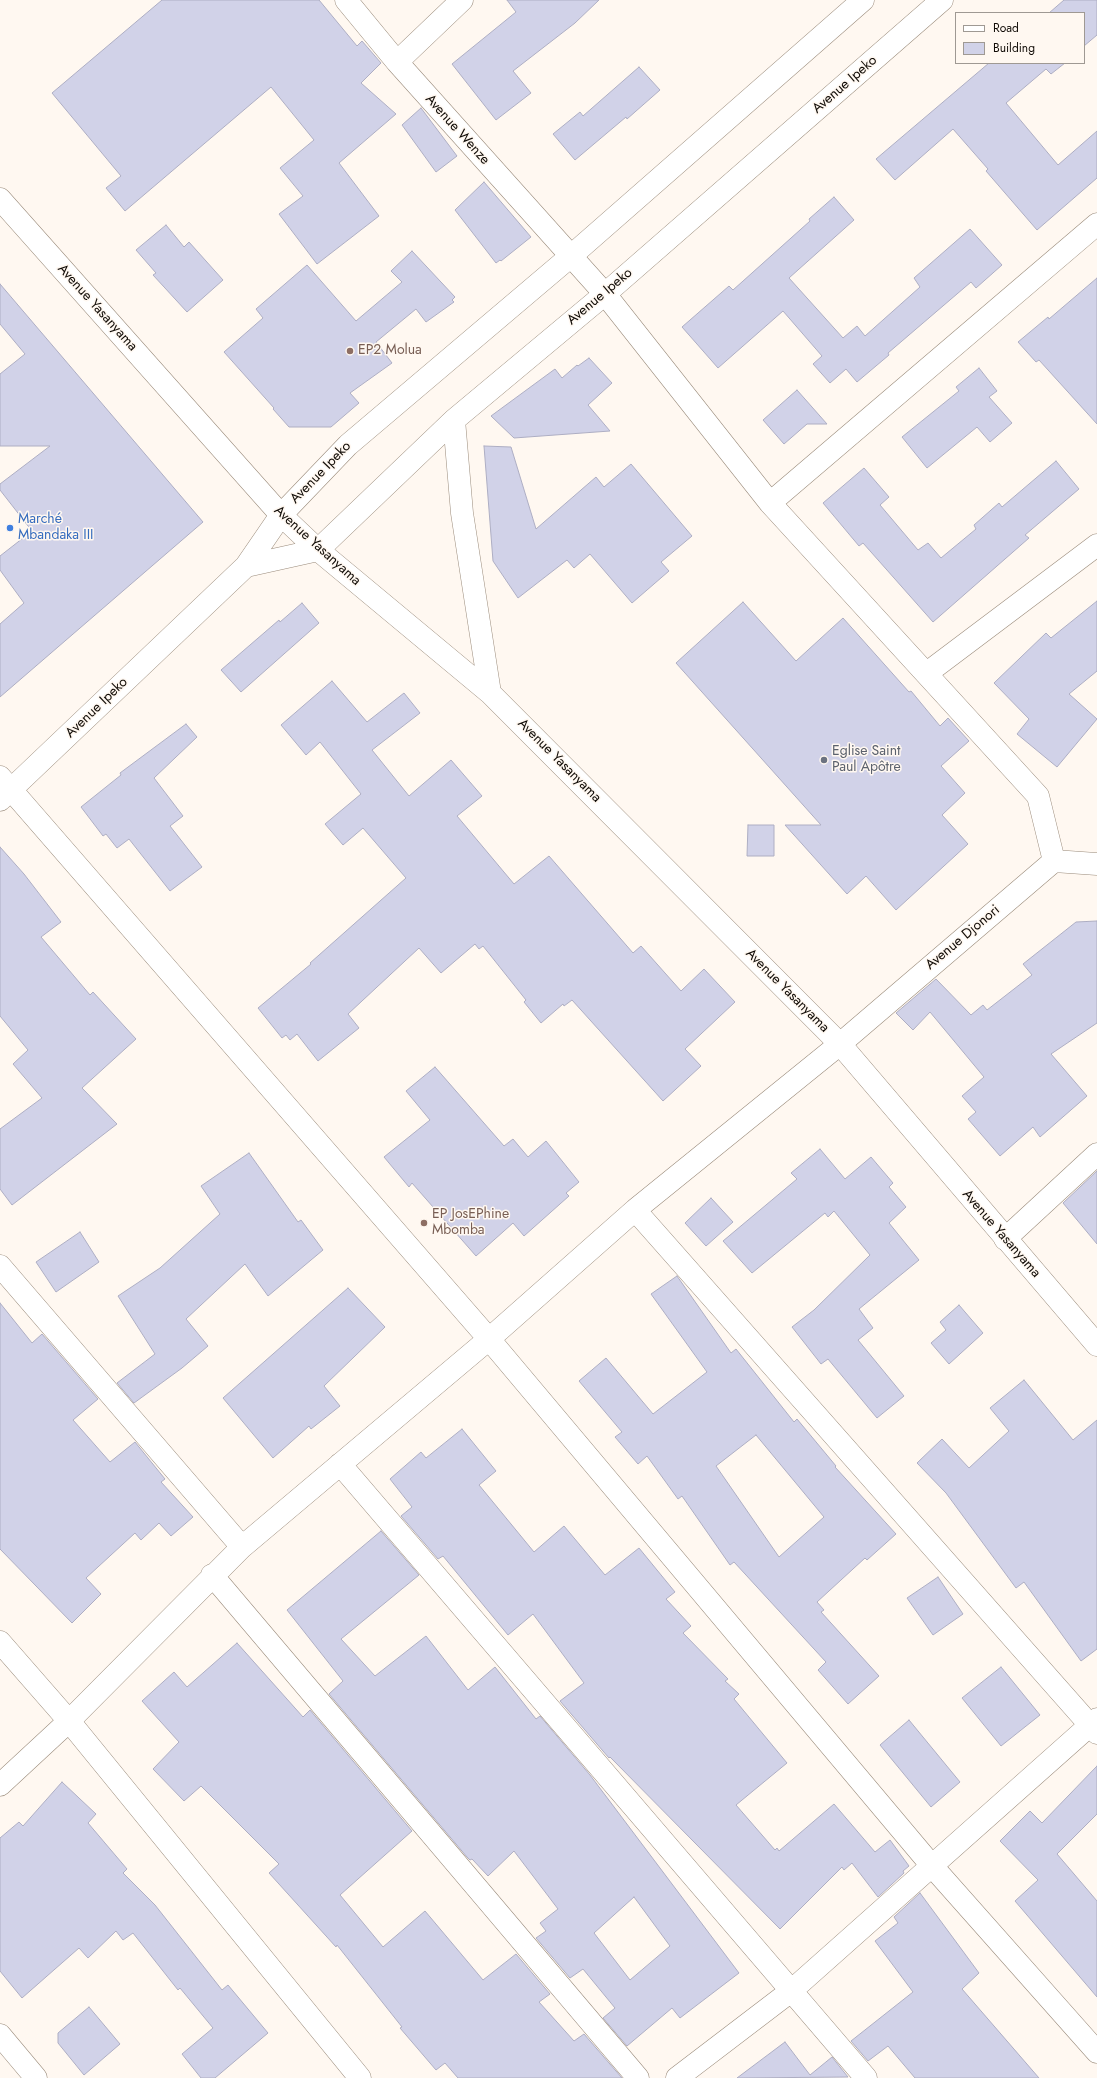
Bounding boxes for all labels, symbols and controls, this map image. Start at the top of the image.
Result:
legend [955,12,1085,64]
text: Road [993,19,1019,37]
text: Building [993,39,1035,57]
street label: Avenue Ipeko [809,52,881,118]
street label: Avenue Wenze [421,91,493,169]
street label: Avenue Yasanyama [54,261,140,355]
street label: Avenue Ipeko [564,265,636,329]
place label: EP2 Molua [358,343,422,359]
marker: EP2 Molua [345,346,355,356]
street label: Avenue Ipeko [287,438,355,508]
street label: Avenue Yasanyama [270,503,364,589]
place label: Marché Mbandaka III [18,512,94,544]
marker: Marché Mbandaka III [5,523,15,533]
street label: Avenue Ipeko [62,674,132,742]
street label: Avenue Yasanyama [514,716,604,806]
place label: Eglise Saint Paul Apôtre [832,744,901,776]
marker: Eglise Saint Paul Apôtre [819,755,829,765]
street label: Avenue Djonori [922,902,1004,974]
street label: Avenue Yasanyama [742,946,832,1036]
street label: Avenue Yasanyama [958,1187,1044,1281]
place label: EP JosEPhine Mbomba [432,1207,509,1240]
marker: EP JosEPhine Mbomba [419,1218,429,1228]

